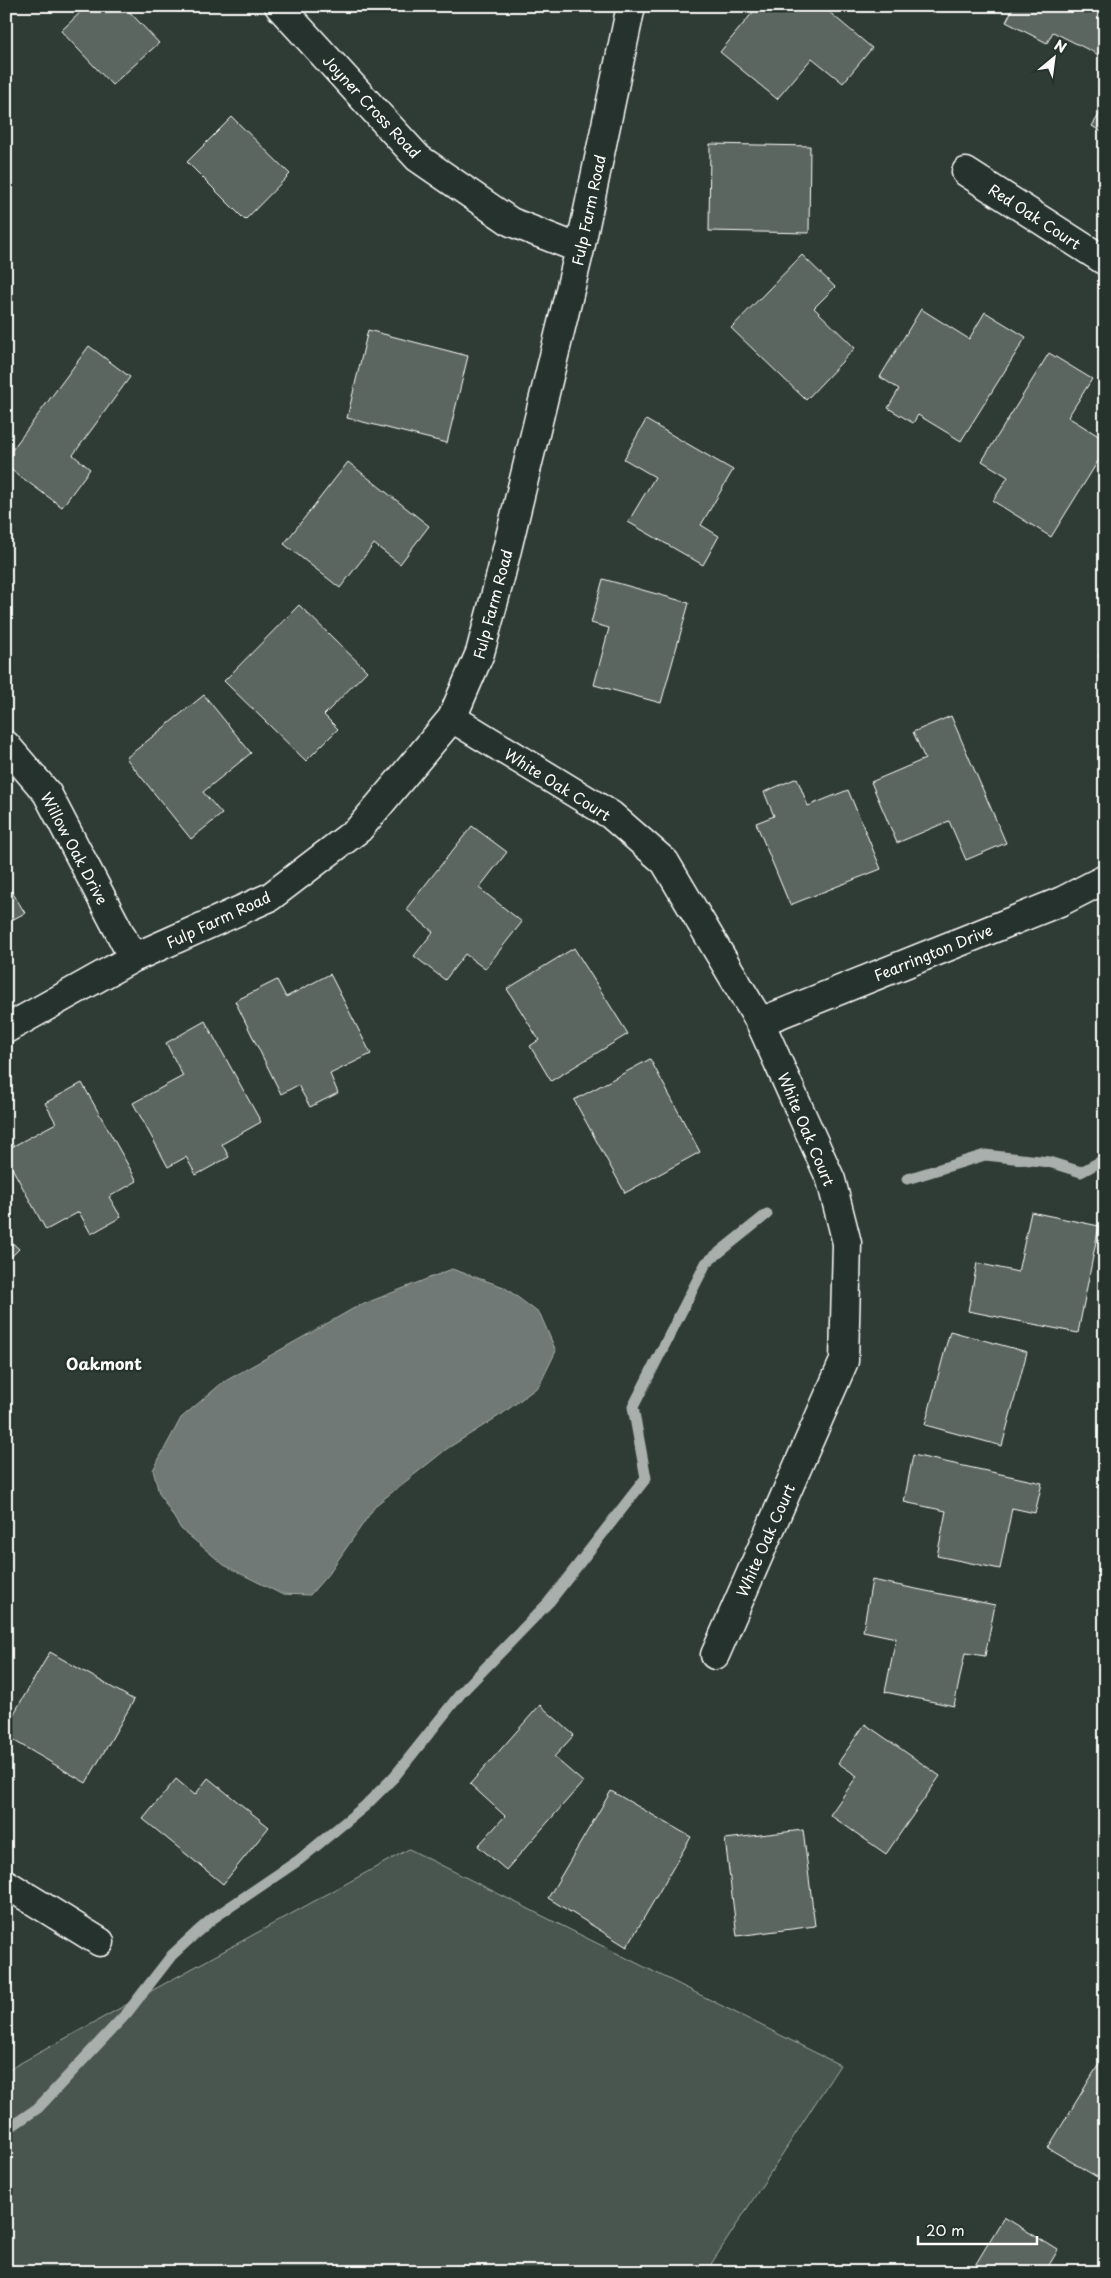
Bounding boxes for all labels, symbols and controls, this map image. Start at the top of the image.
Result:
north arrow [1028,32,1078,82]
text: N [1051,34,1070,58]
street label: Joyner Cross Road [318,49,426,163]
street label: Fulp Farm Road [565,152,611,268]
street label: Red Oak Court [984,178,1086,254]
street label: Fulp Farm Road [466,547,518,661]
street label: White Oak Court [500,742,616,826]
street label: Willow Oak Drive [36,787,114,909]
street label: Fulp Farm Road [162,885,274,953]
street label: Fearrington Drive [870,918,996,986]
street label: White Oak Court [773,1069,841,1189]
district label: Oakmont [66,1351,142,1375]
street label: White Oak Court [730,1480,800,1600]
scale bar [918,2213,1037,2245]
text: 20 m [926,2218,965,2241]

